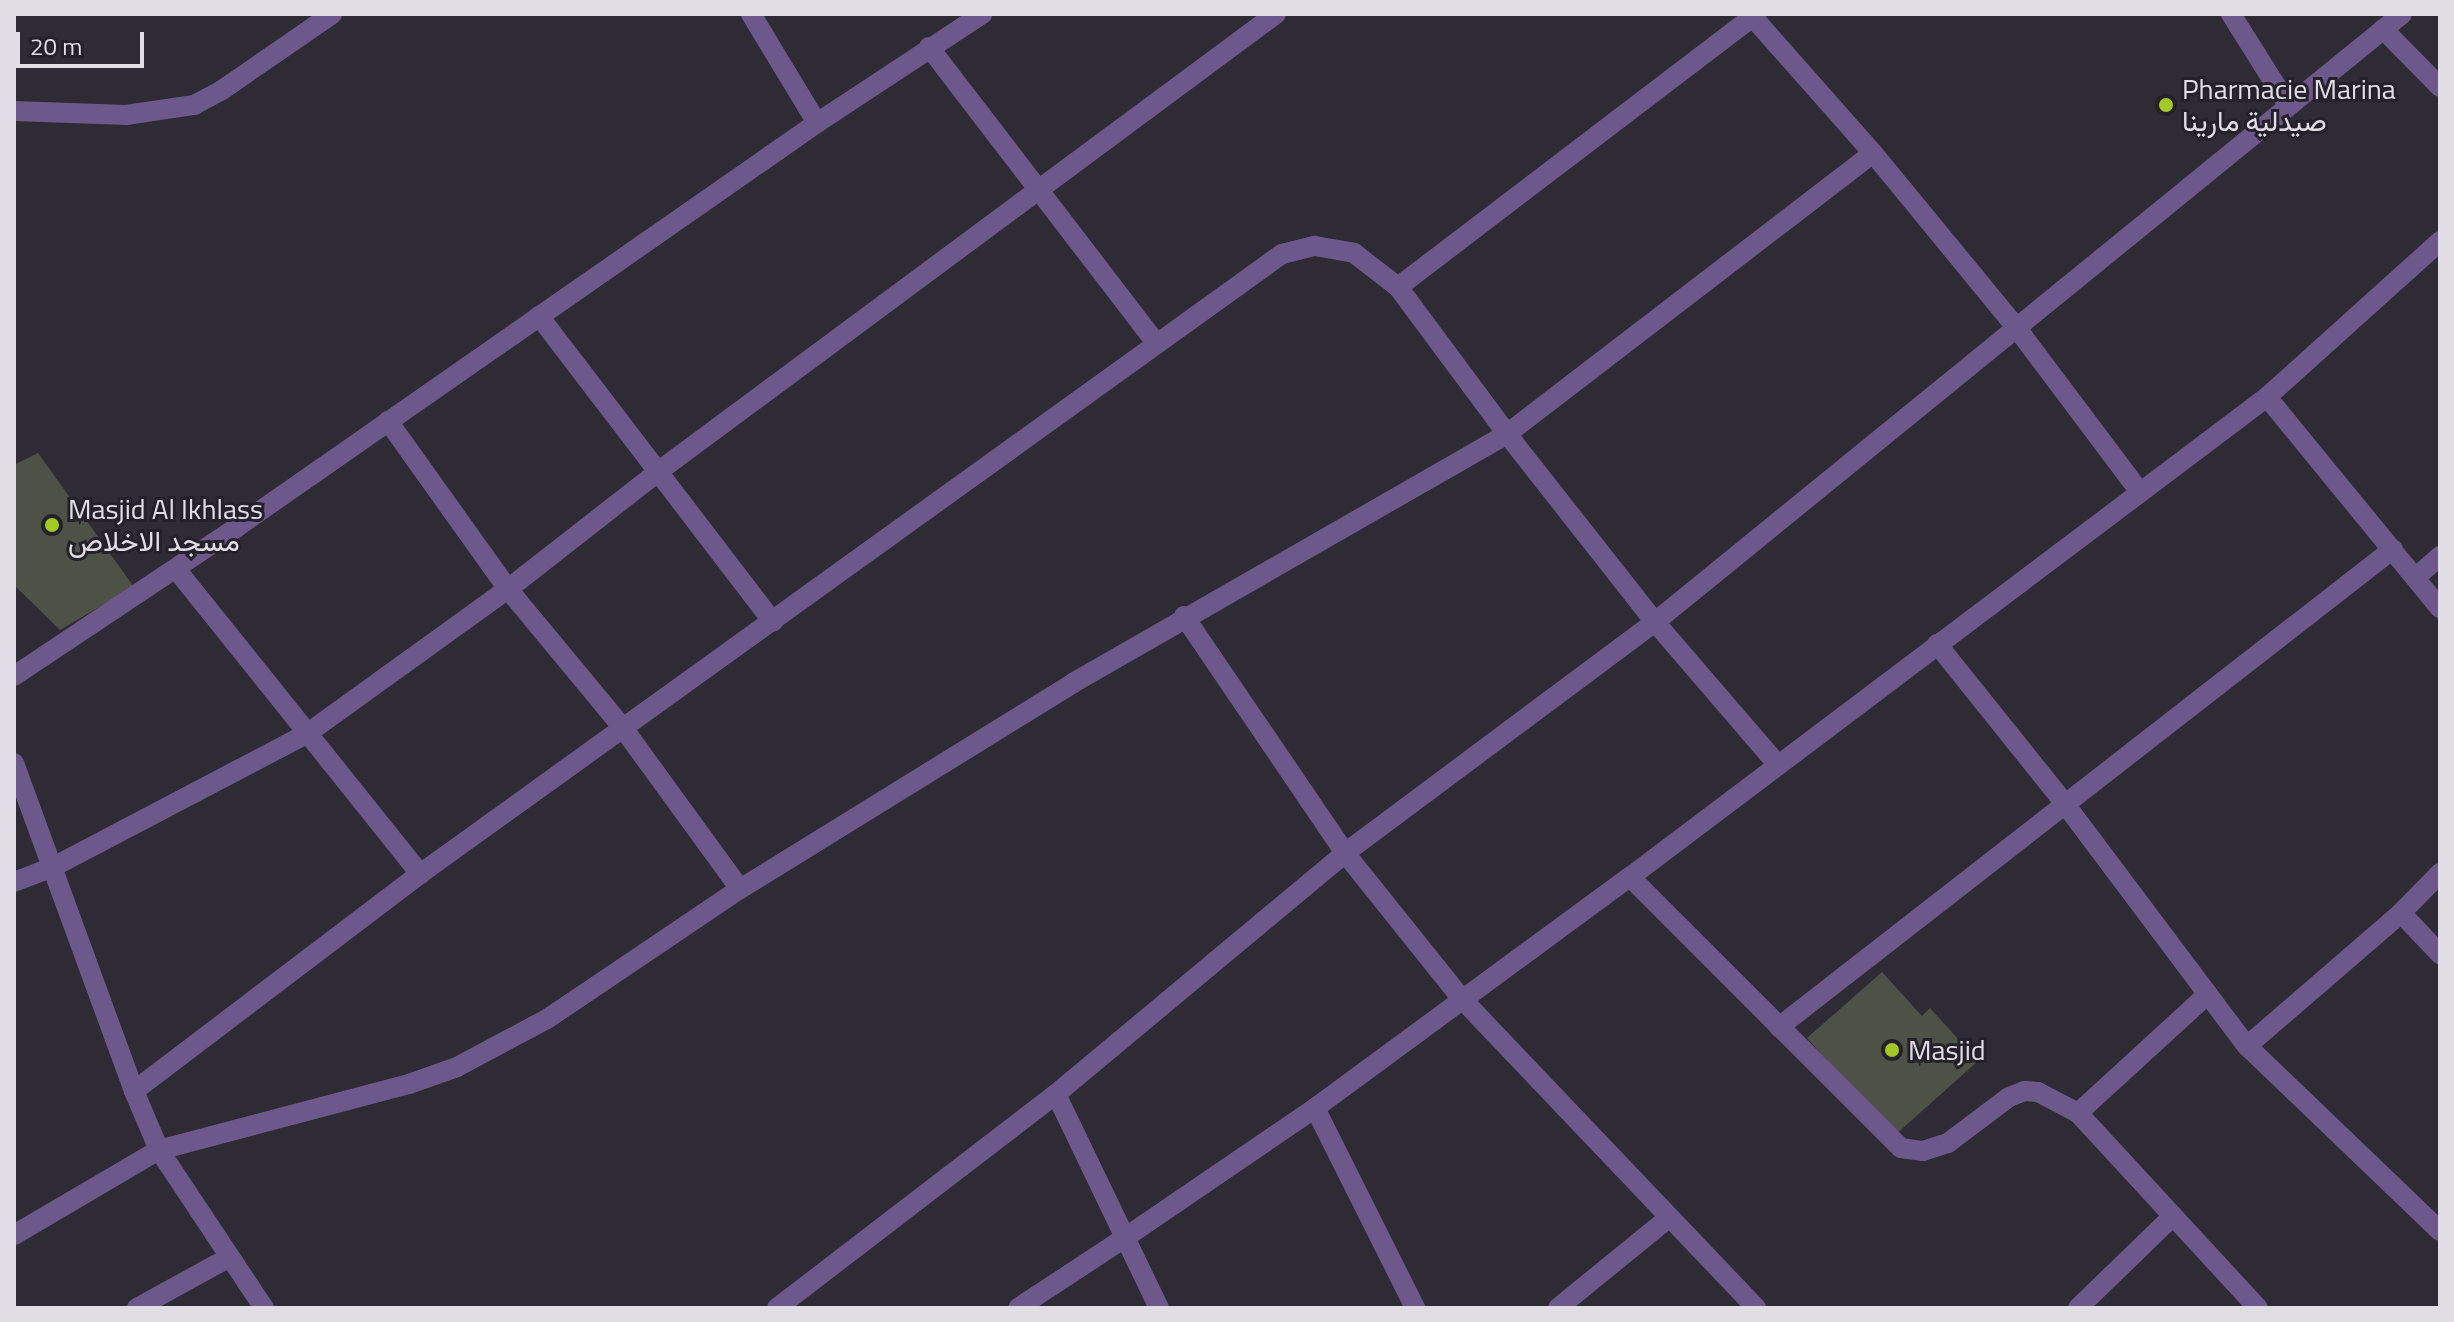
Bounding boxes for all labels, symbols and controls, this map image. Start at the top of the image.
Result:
scale bar [20,16,148,66]
text: 20 m [30,28,82,64]
place label: Pharmacie Marina صيدلية مارينا [2182,72,2396,138]
marker: Pharmacie Marina صيدلية مارينا [2157,96,2175,114]
place label: Masjid Al Ikhlass مسجد الاخلاص [68,492,263,558]
marker: Masjid Al Ikhlass مسجد الاخلاص [43,516,61,534]
place label: Masjid [1908,1033,1986,1067]
marker: Masjid [1883,1041,1901,1059]

